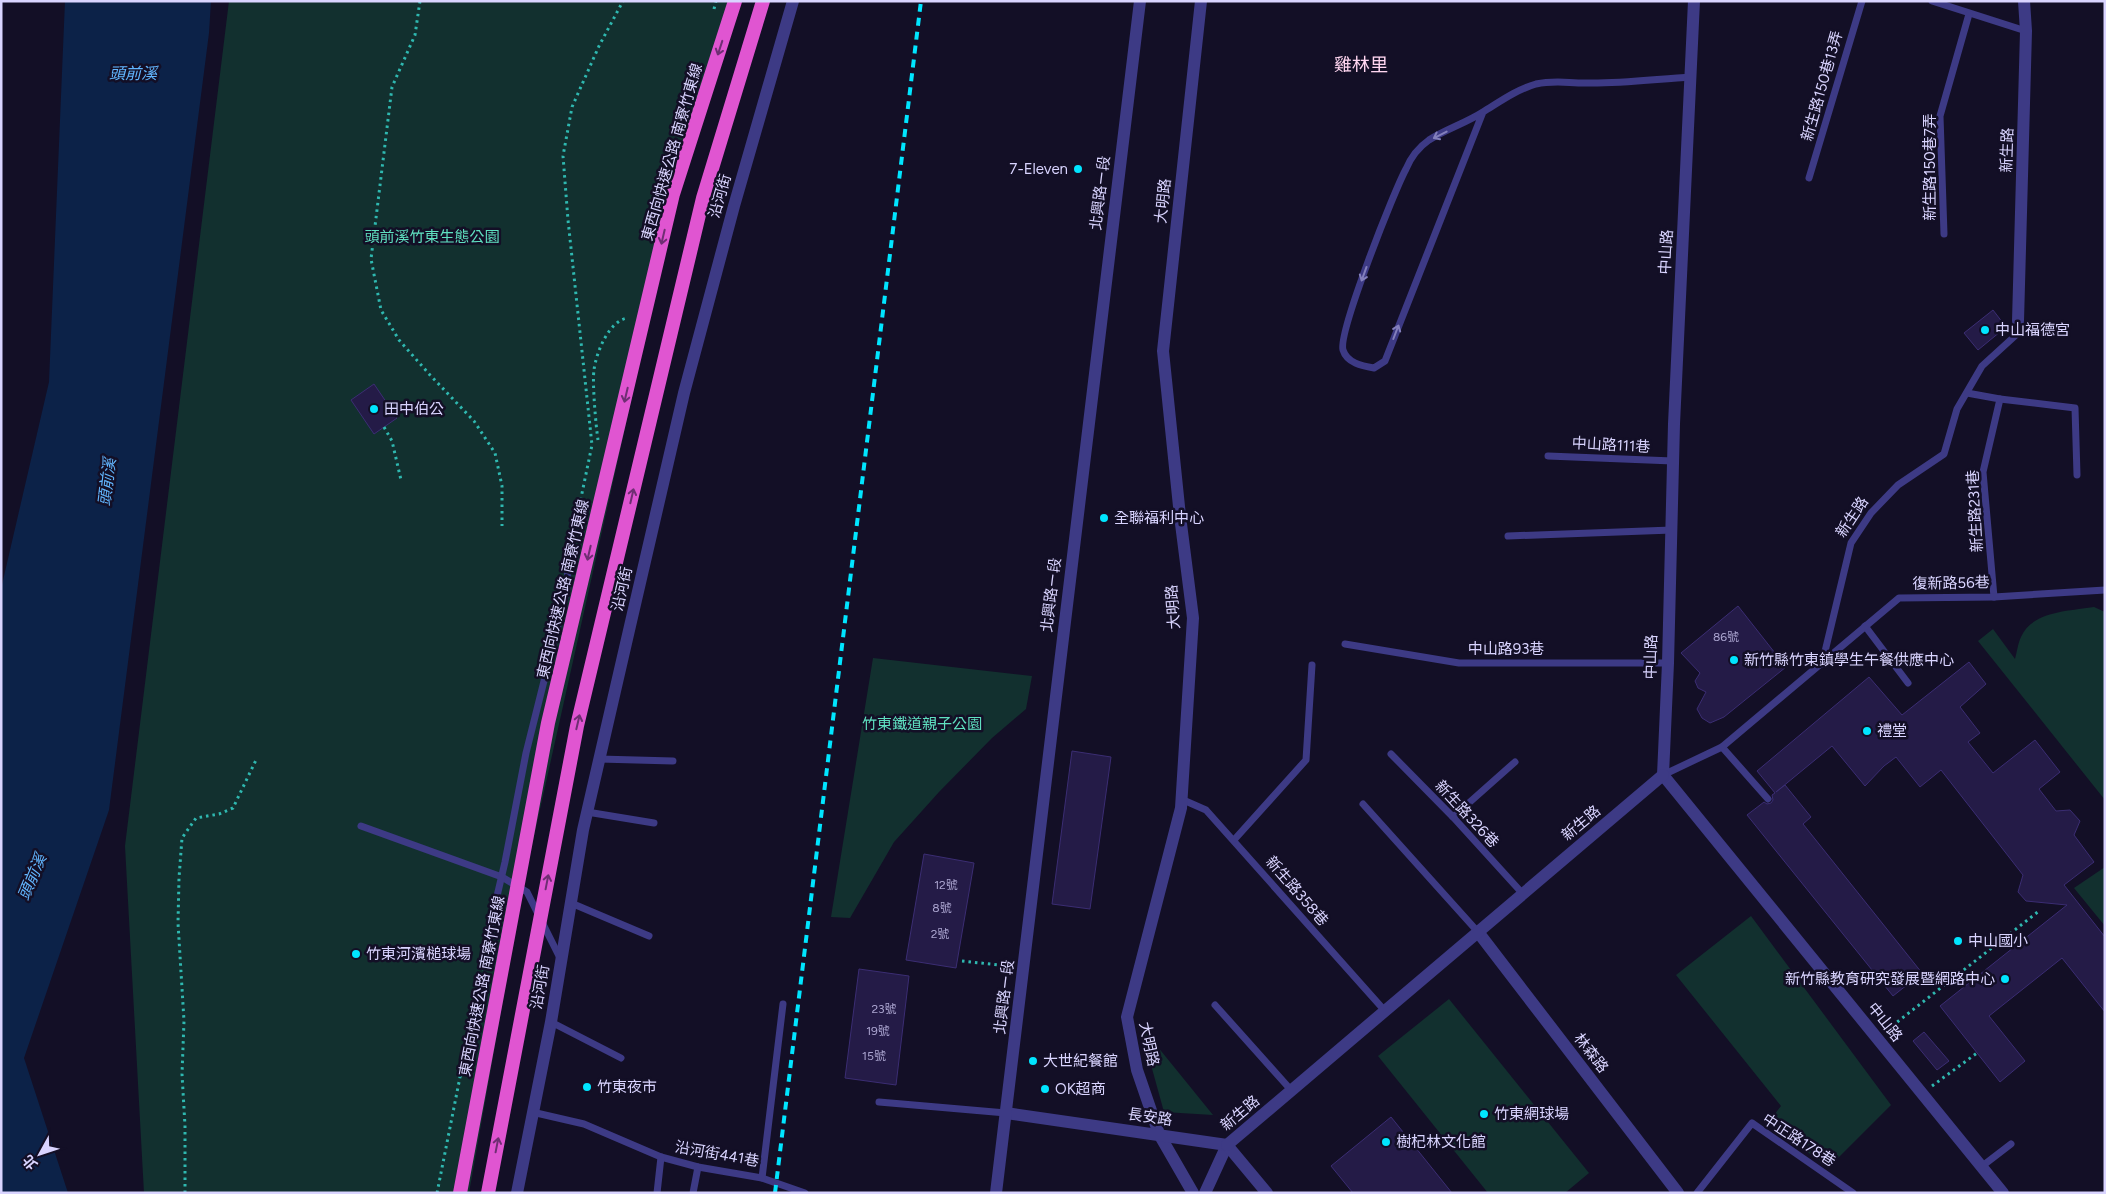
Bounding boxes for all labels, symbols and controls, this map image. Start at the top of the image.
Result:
street label: 新生路150巷13弄 [1798,29,1846,143]
one-way arrow [715,39,724,55]
district label: 雞林里 [1334,54,1388,76]
street label: 東西向快速公路 南寮竹東線 [638,61,706,243]
water label: 頭前溪 [109,64,159,83]
street label: 新生路150巷7弄 [1921,113,1939,221]
street label: 新生路 [1997,127,2017,173]
one-way arrow [1433,130,1448,140]
street label: 北興路ㄧ段 [1086,155,1114,231]
place label: 7-Eleven [1009,160,1068,178]
marker: 7-Eleven [1072,163,1084,175]
street label: 沿河街 [705,172,735,220]
street label: 大明路 [1152,178,1174,224]
park label: 頭前溪竹東生態公園 [364,228,500,246]
one-way arrow [658,228,667,244]
street label: 中山路 [1656,229,1676,275]
one-way arrow [1359,265,1369,281]
place label: 中山福德宮 [1995,321,2070,339]
marker: 中山福德宮 [1979,324,1991,336]
one-way arrow [1392,325,1401,340]
one-way arrow [621,386,630,402]
place label: 田中伯公 [384,400,444,418]
marker: 田中伯公 [368,403,380,415]
street label: 中山路111巷 [1571,434,1651,456]
water label: 頭前溪 [95,455,120,507]
street label: 新生路231巷 [1964,469,1986,553]
one-way arrow [628,489,637,505]
street label: 新生路 [1832,493,1872,541]
street label: 東西向快速公路 南寮竹東線 [534,497,592,681]
place label: 全聯福利中心 [1114,509,1204,527]
marker: 全聯福利中心 [1098,512,1110,524]
one-way arrow [584,545,593,561]
street label: 北興路ㄧ段 [1037,557,1065,633]
street label: 沿河街 [608,565,636,613]
street label: 復新路56巷 [1912,573,1990,593]
street label: 大明路 [1162,584,1184,630]
house number: 86號 [1713,630,1739,644]
street label: 中山路 [1642,634,1660,680]
street label: 中山路93巷 [1468,640,1544,658]
place label: 新竹縣竹東鎮學生午餐供應中心 [1744,651,1954,669]
marker: 新竹縣竹東鎮學生午餐供應中心 [1728,654,1740,666]
one-way arrow [574,715,583,731]
park label: 竹東鐵道親子公園 [862,715,982,733]
place label: 禮堂 [1877,722,1907,740]
marker: 禮堂 [1861,725,1873,737]
street label: 新生路326巷 [1431,777,1503,851]
street label: 新生路 [1558,802,1604,844]
water label: 頭前溪 [14,849,51,903]
street label: 新生路358巷 [1262,853,1332,929]
one-way arrow [543,874,553,890]
house number: 12號 [934,878,958,892]
street label: 東西向快速公路 南寮竹東線 [456,894,508,1078]
house number: 8號 [932,901,952,915]
house number: 2號 [931,927,949,941]
place label: 中山國小 [1968,932,2028,950]
marker: 中山國小 [1952,935,1964,947]
place label: 竹東河濱槌球場 [366,945,471,963]
marker: 竹東河濱槌球場 [350,948,362,960]
street label: 北興路ㄧ段 [990,959,1018,1035]
street label: 沿河街 [527,963,553,1011]
place label: 新竹縣教育研究發展暨網路中心 [1785,970,1995,988]
marker: 新竹縣教育研究發展暨網路中心 [1999,973,2011,985]
street label: 中山路 [1864,999,1906,1045]
house number: 23號 [871,1002,897,1016]
street label: 大明路 [1136,1020,1162,1068]
house number: 19號 [866,1024,890,1038]
street label: 林森路 [1570,1030,1612,1076]
house number: 15號 [862,1049,886,1063]
place label: 大世紀餐館 [1043,1052,1118,1070]
marker: 大世紀餐館 [1027,1055,1039,1067]
place label: 竹東夜市 [597,1078,657,1096]
place label: OK超商 [1055,1080,1106,1098]
marker: 竹東夜市 [581,1081,593,1093]
marker: OK超商 [1039,1083,1051,1095]
street label: 新生路 [1217,1092,1263,1134]
street label: 長安路 [1126,1105,1174,1129]
place label: 竹東網球場 [1494,1105,1569,1123]
marker: 竹東網球場 [1478,1108,1490,1120]
street label: 中正路178巷 [1759,1110,1839,1170]
north arrow [15,1129,65,1179]
place label: 樹杞林文化館 [1396,1133,1486,1151]
marker: 樹杞林文化館 [1380,1136,1392,1148]
one-way arrow [493,1137,503,1153]
street label: 沿河街441巷 [674,1138,760,1170]
text: 北 [19,1151,41,1173]

